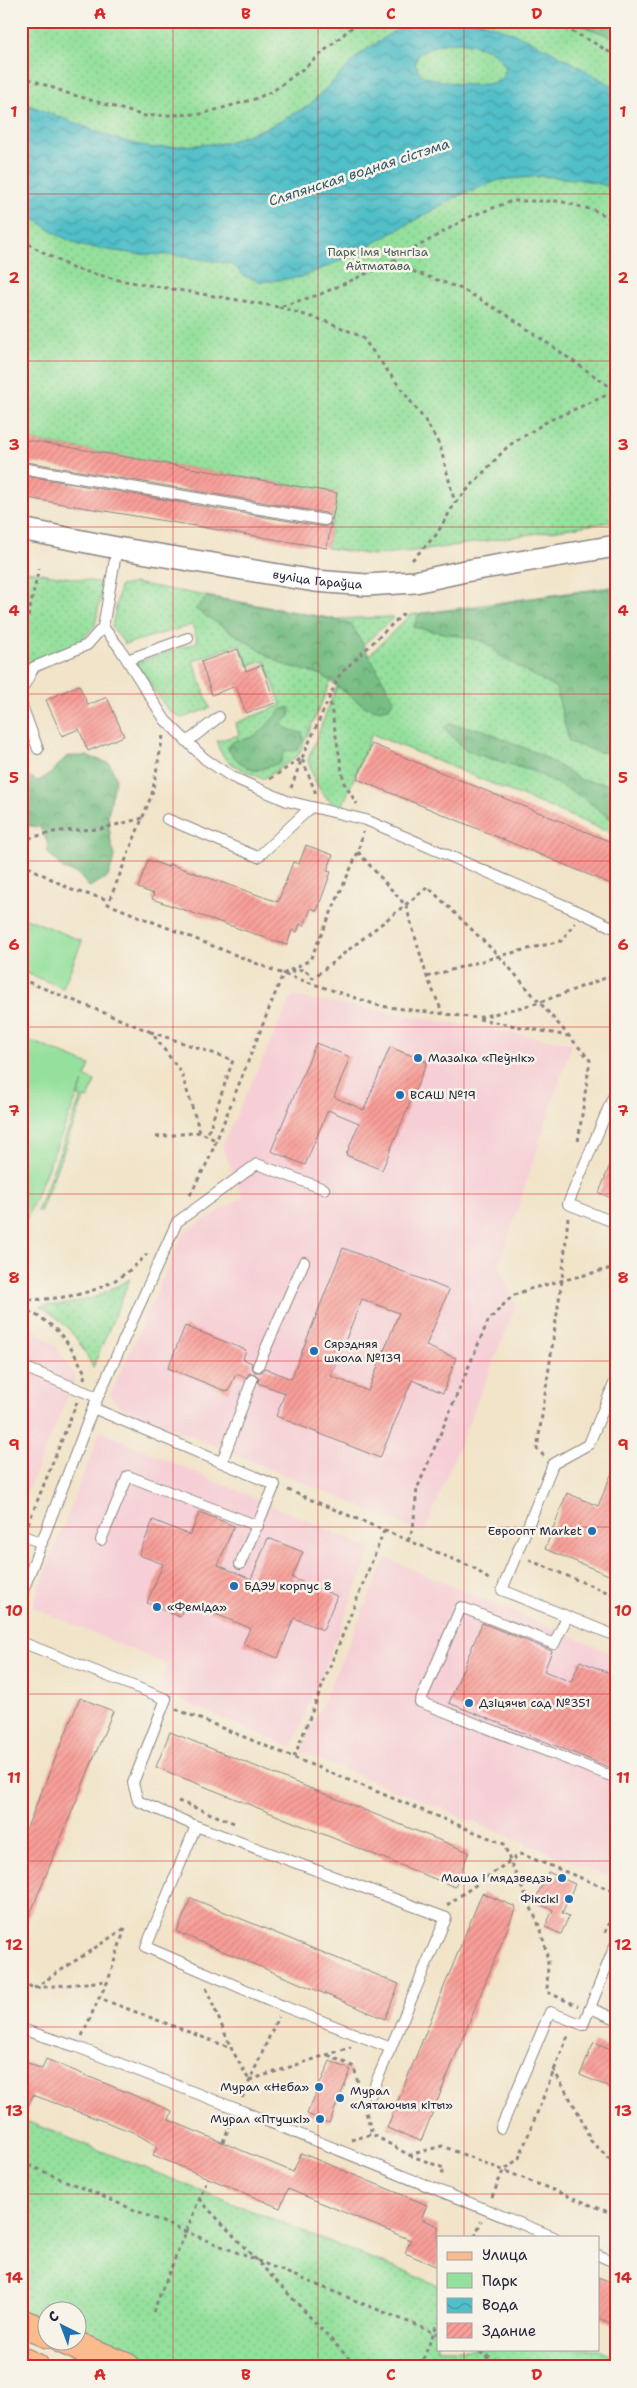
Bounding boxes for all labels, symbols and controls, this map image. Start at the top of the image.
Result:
text: A [94,3,106,24]
text: B [241,3,251,24]
text: C [386,3,396,24]
text: D [531,3,543,24]
text: 1 [10,101,18,122]
text: 1 [619,101,627,122]
water label: Сляпянская водная сістэма [266,134,452,210]
park label: Парк імя Чынгіза Айтматава [328,244,429,274]
text: 2 [8,267,20,288]
text: 2 [617,267,629,288]
text: 3 [8,434,20,455]
text: 3 [617,434,629,455]
street label: вуліца Гараўца [272,566,363,593]
text: 4 [8,600,20,621]
text: 4 [617,600,629,621]
text: 5 [9,767,19,788]
text: 5 [618,767,628,788]
text: 6 [8,934,20,955]
text: 6 [617,934,629,955]
place label: Мазаіка «Пеўнік» [428,1050,535,1066]
marker: Мазаіка «Пеўнік» [412,1052,424,1064]
place label: ВСАШ №19 [410,1087,476,1103]
marker: ВСАШ №19 [394,1089,406,1101]
text: 7 [8,1100,20,1121]
text: 7 [617,1100,629,1121]
text: 8 [8,1267,20,1288]
text: 8 [617,1267,629,1288]
place label: Сярэдняя школа №139 [324,1336,401,1366]
marker: Сярэдняя школа №139 [308,1345,320,1357]
text: 9 [8,1434,20,1455]
text: 9 [617,1434,629,1455]
place label: Евроопт Market [488,1523,582,1539]
marker: Евроопт Market [586,1525,598,1537]
place label: БДЭУ корпус 8 [244,1578,332,1594]
marker: БДЭУ корпус 8 [228,1580,240,1592]
place label: «Феміда» [167,1599,227,1615]
text: 10 [5,1600,23,1621]
text: 10 [614,1600,632,1621]
marker: «Феміда» [151,1601,163,1613]
place label: Дзіцячы сад №351 [479,1695,590,1711]
marker: Дзіцячы сад №351 [463,1697,475,1709]
text: 11 [7,1767,21,1788]
text: 11 [616,1767,630,1788]
place label: Маша і мядзведзь [441,1870,552,1886]
marker: Маша і мядзведзь [556,1872,568,1884]
place label: Фіксікі [520,1891,559,1907]
marker: Фіксікі [563,1893,575,1905]
text: 12 [5,1934,23,1955]
text: 12 [614,1934,632,1955]
place label: Мурал «Неба» [220,2079,309,2095]
marker: Мурал «Неба» [313,2081,325,2093]
place label: Мурал «Лятаючыя кіты» [350,2083,453,2113]
marker: Мурал «Лятаючыя кіты» [334,2092,346,2104]
text: 13 [5,2100,23,2121]
text: 13 [614,2100,632,2121]
place label: Мурал «Птушкі» [210,2111,310,2127]
marker: Мурал «Птушкі» [314,2113,326,2125]
legend [437,2236,600,2350]
text: Улица [482,2245,528,2265]
text: 14 [5,2267,23,2288]
text: 14 [614,2267,632,2288]
text: Парк [482,2271,518,2291]
text: Вода [482,2295,519,2315]
north arrow [38,2300,88,2350]
text: С [44,2307,63,2326]
text: Здание [482,2321,536,2341]
text: A [94,2364,106,2385]
text: B [241,2364,251,2385]
text: C [386,2364,396,2385]
text: D [531,2364,543,2385]

